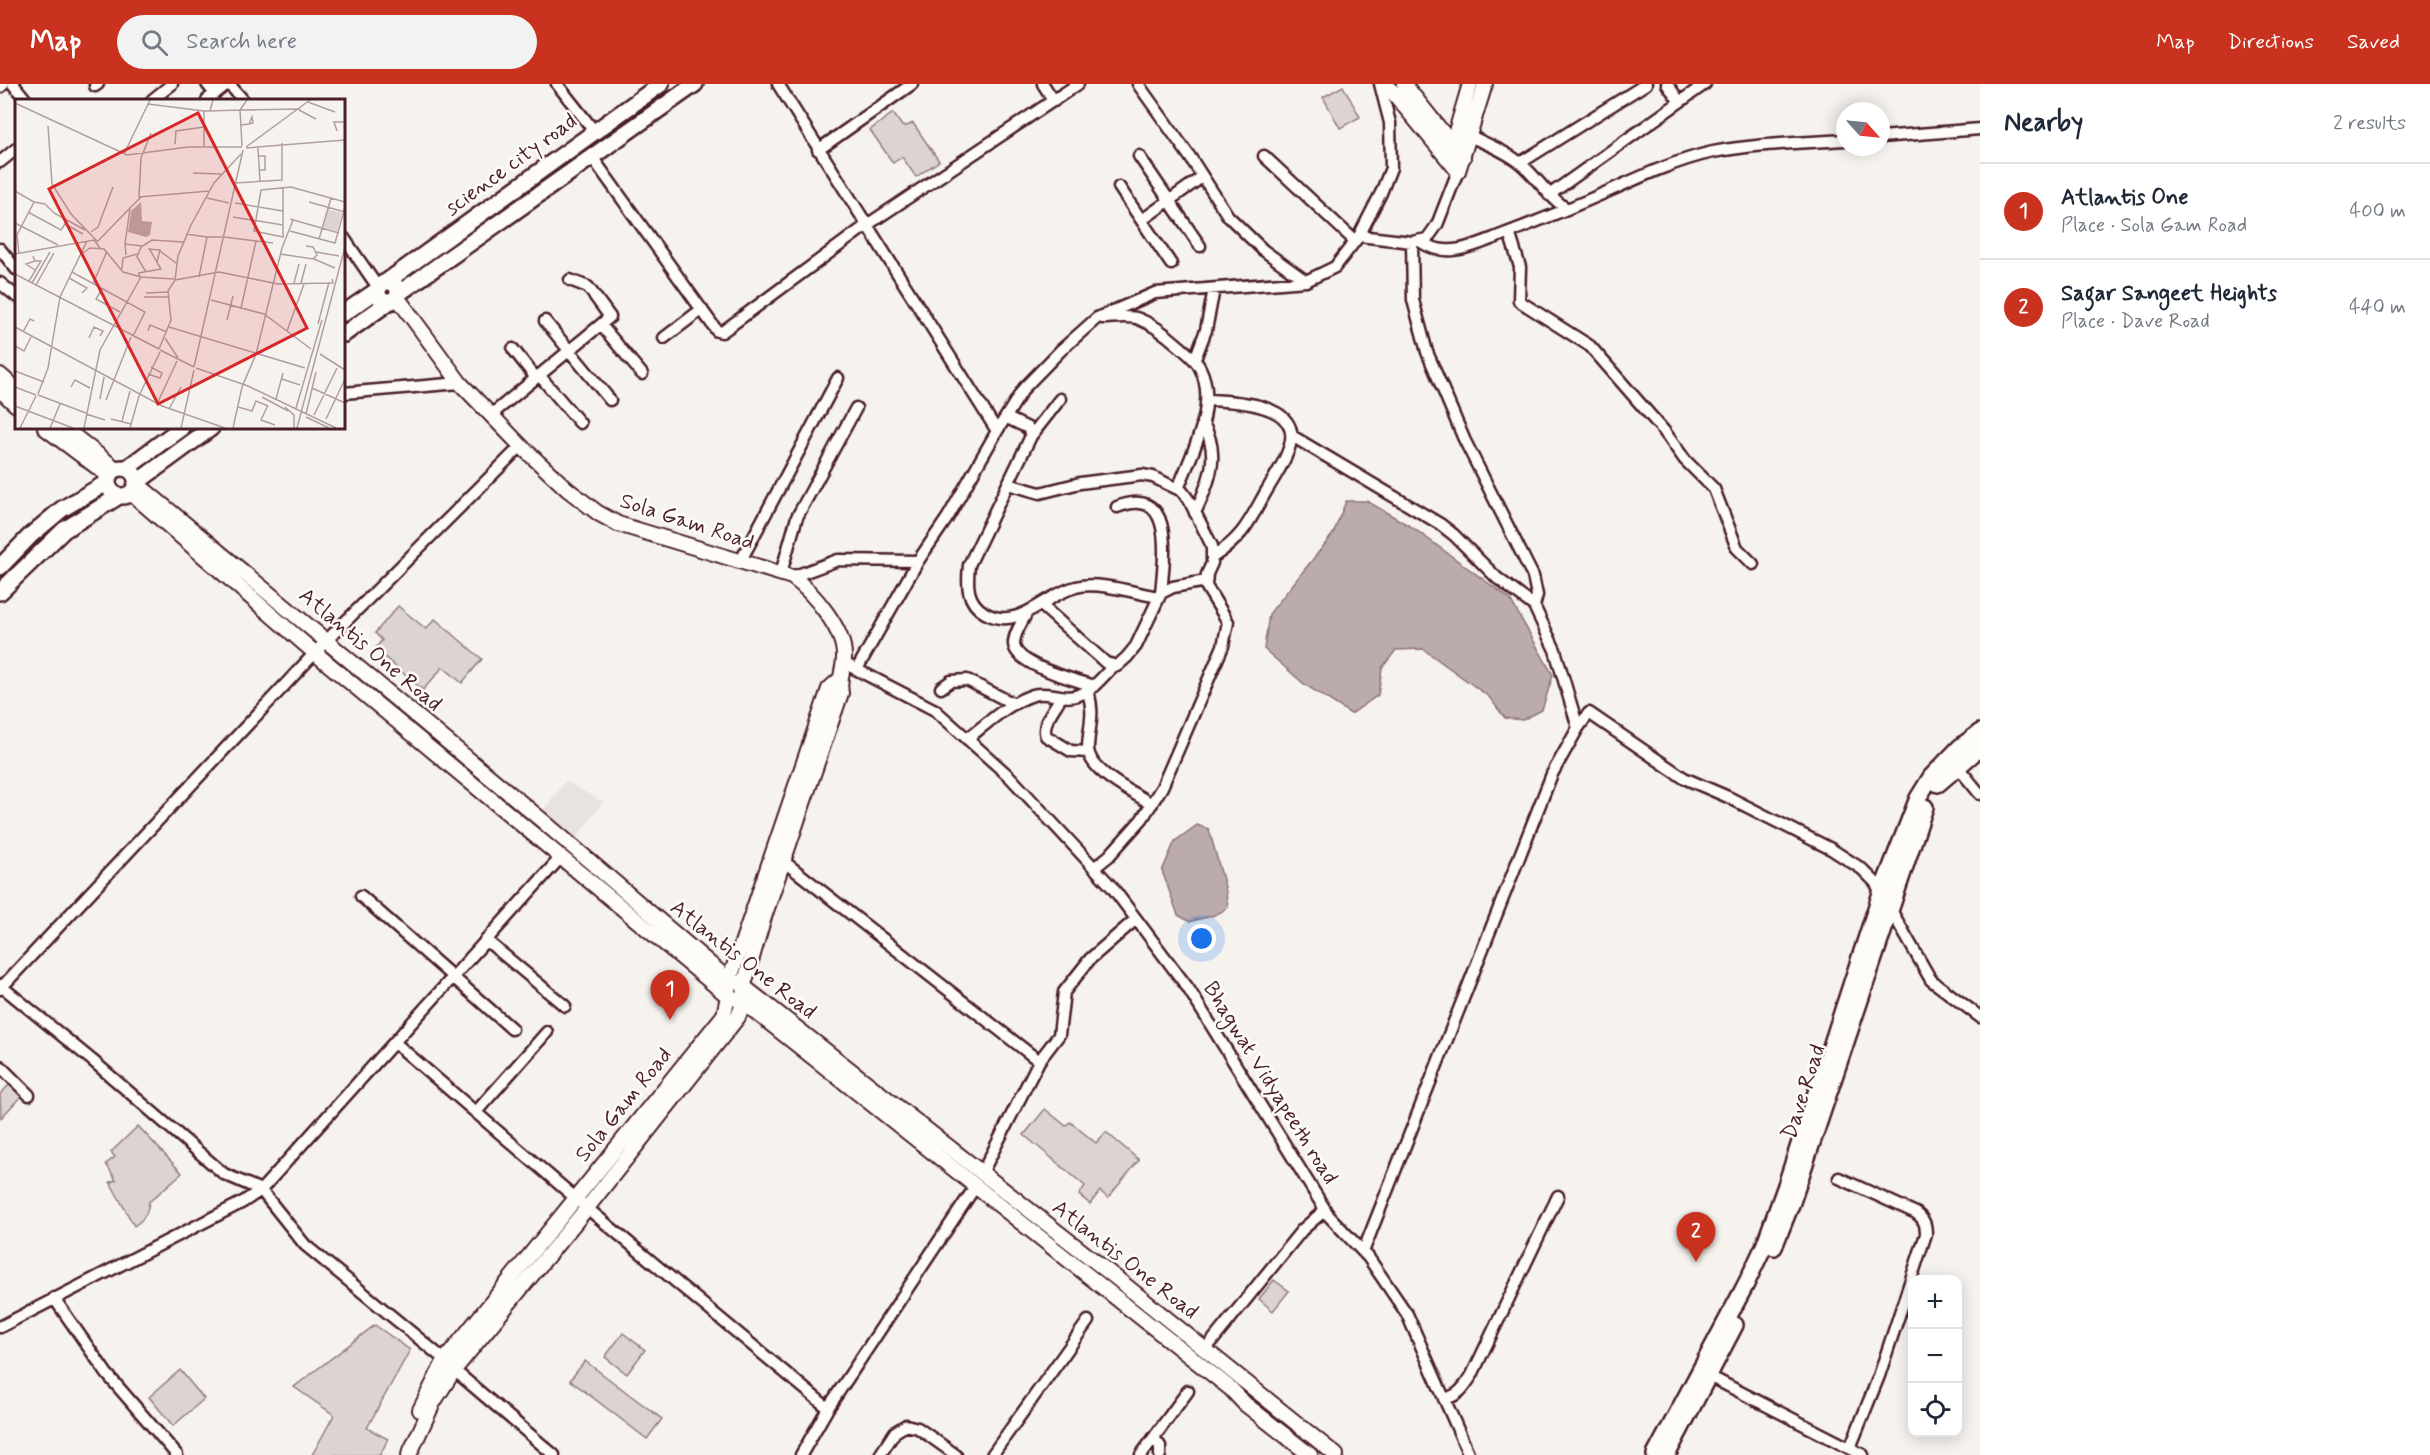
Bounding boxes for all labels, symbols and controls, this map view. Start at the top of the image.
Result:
search box [117,15,537,69]
text: Map [30,24,81,61]
icon: search [138,26,171,59]
text: Search here [186,28,297,56]
text: Map [2156,28,2195,56]
text: Directions [2228,28,2314,56]
text: Saved [2347,28,2400,56]
inset map [15,99,345,429]
north arrow [1836,102,1890,156]
text: Nearby [2004,106,2083,140]
street label: science city road [439,107,583,223]
text: 2 results [2333,110,2406,137]
text: Atlantis One [2061,184,2188,212]
text: 1 [2019,198,2028,225]
text: 400 m [2350,198,2406,225]
text: Place · Sola Gam Road [2061,212,2247,239]
text: Sagar Sangeet Heights [2061,280,2277,308]
text: 2 [2019,294,2028,321]
text: 440 m [2349,294,2406,321]
text: Place · Dave Road [2061,308,2210,335]
street label: Sola Gam Road [616,487,758,557]
street label: Atlantis One Road [293,582,447,718]
street label: Atlantis One Road [664,894,822,1026]
your location [1187,924,1216,953]
pin: 1 [650,970,690,1020]
street label: Bhagwat Vidyapeeth road [1194,976,1344,1191]
street label: Dave Road [1776,1041,1832,1143]
street label: Sola Gam Road [569,1042,679,1168]
street label: Atlantis One Road [1046,1194,1204,1326]
pin: 2 [1676,1212,1716,1262]
map controls [1908,1275,1962,1437]
button: + [1908,1275,1962,1329]
button: − [1908,1329,1962,1383]
button: locate [1908,1383,1962,1437]

